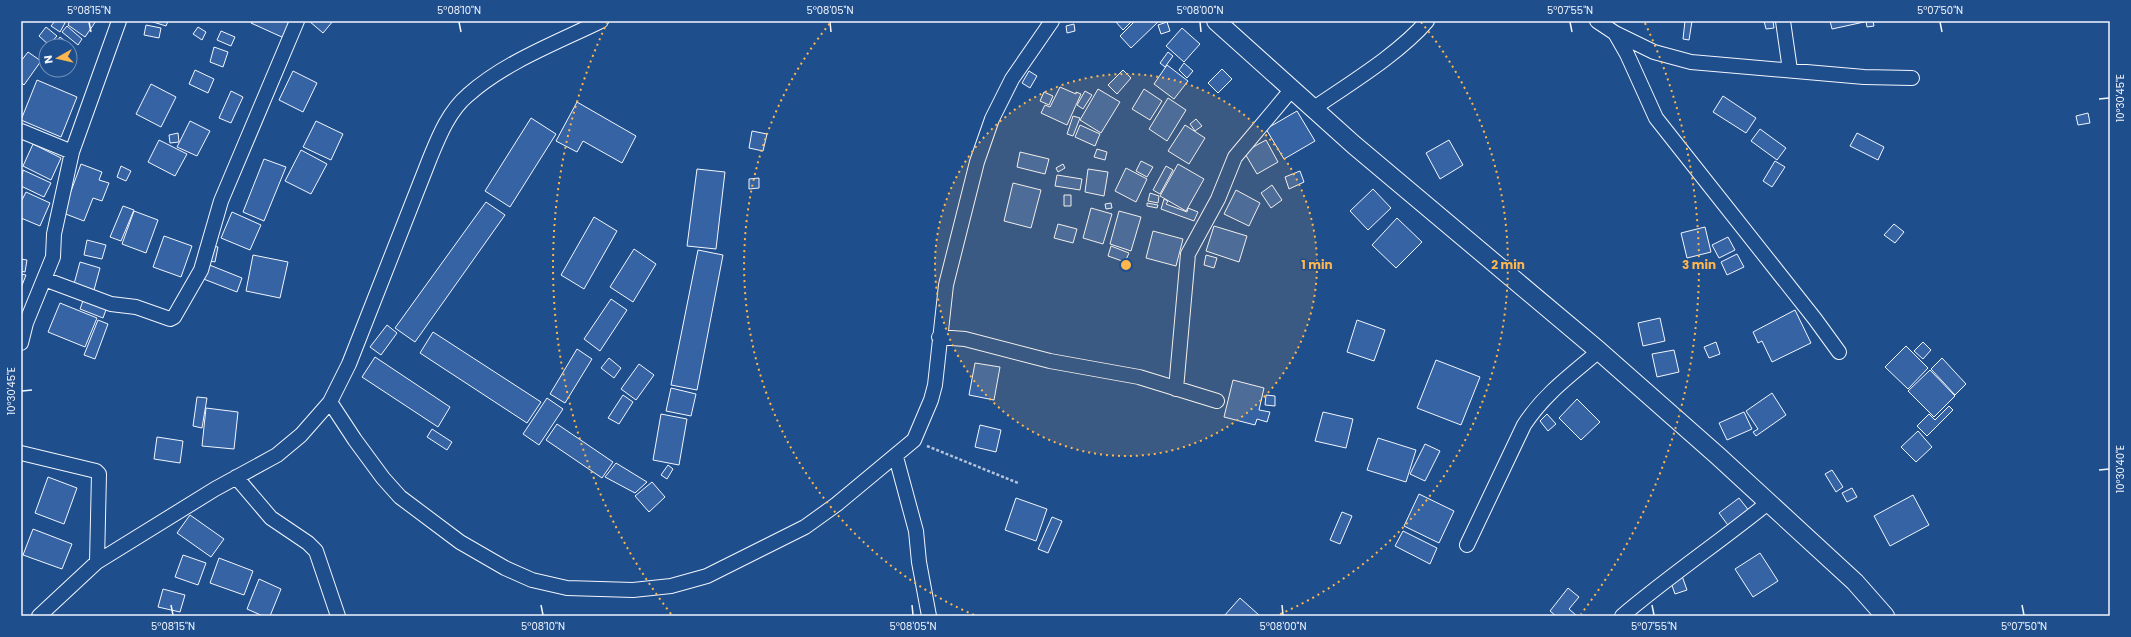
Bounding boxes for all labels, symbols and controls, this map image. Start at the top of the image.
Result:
text: 5°08'15"N [67,3,111,18]
text: 5°08'10"N [437,3,481,18]
text: 5°08'05"N [806,3,854,18]
text: 5°08'00"N [1176,3,1224,18]
text: 5°07'55"N [1547,3,1593,18]
text: 5°07'50"N [1917,3,1963,18]
north arrow [38,38,78,78]
text: N [40,54,57,65]
text: 10°30'45"E [2113,74,2128,122]
text: 1 min [1301,256,1333,273]
text: 2 min [1491,256,1525,273]
text: 3 min [1682,256,1716,273]
centre of rings [1119,258,1133,272]
text: 10°30'45"E [4,367,19,415]
text: 10°30'40"E [2113,445,2128,493]
text: 5°08'15"N [151,619,195,634]
text: 5°08'10"N [521,619,565,634]
text: 5°08'05"N [889,619,937,634]
text: 5°08'00"N [1259,619,1307,634]
text: 5°07'55"N [1631,619,1677,634]
text: 5°07'50"N [2001,619,2047,634]

